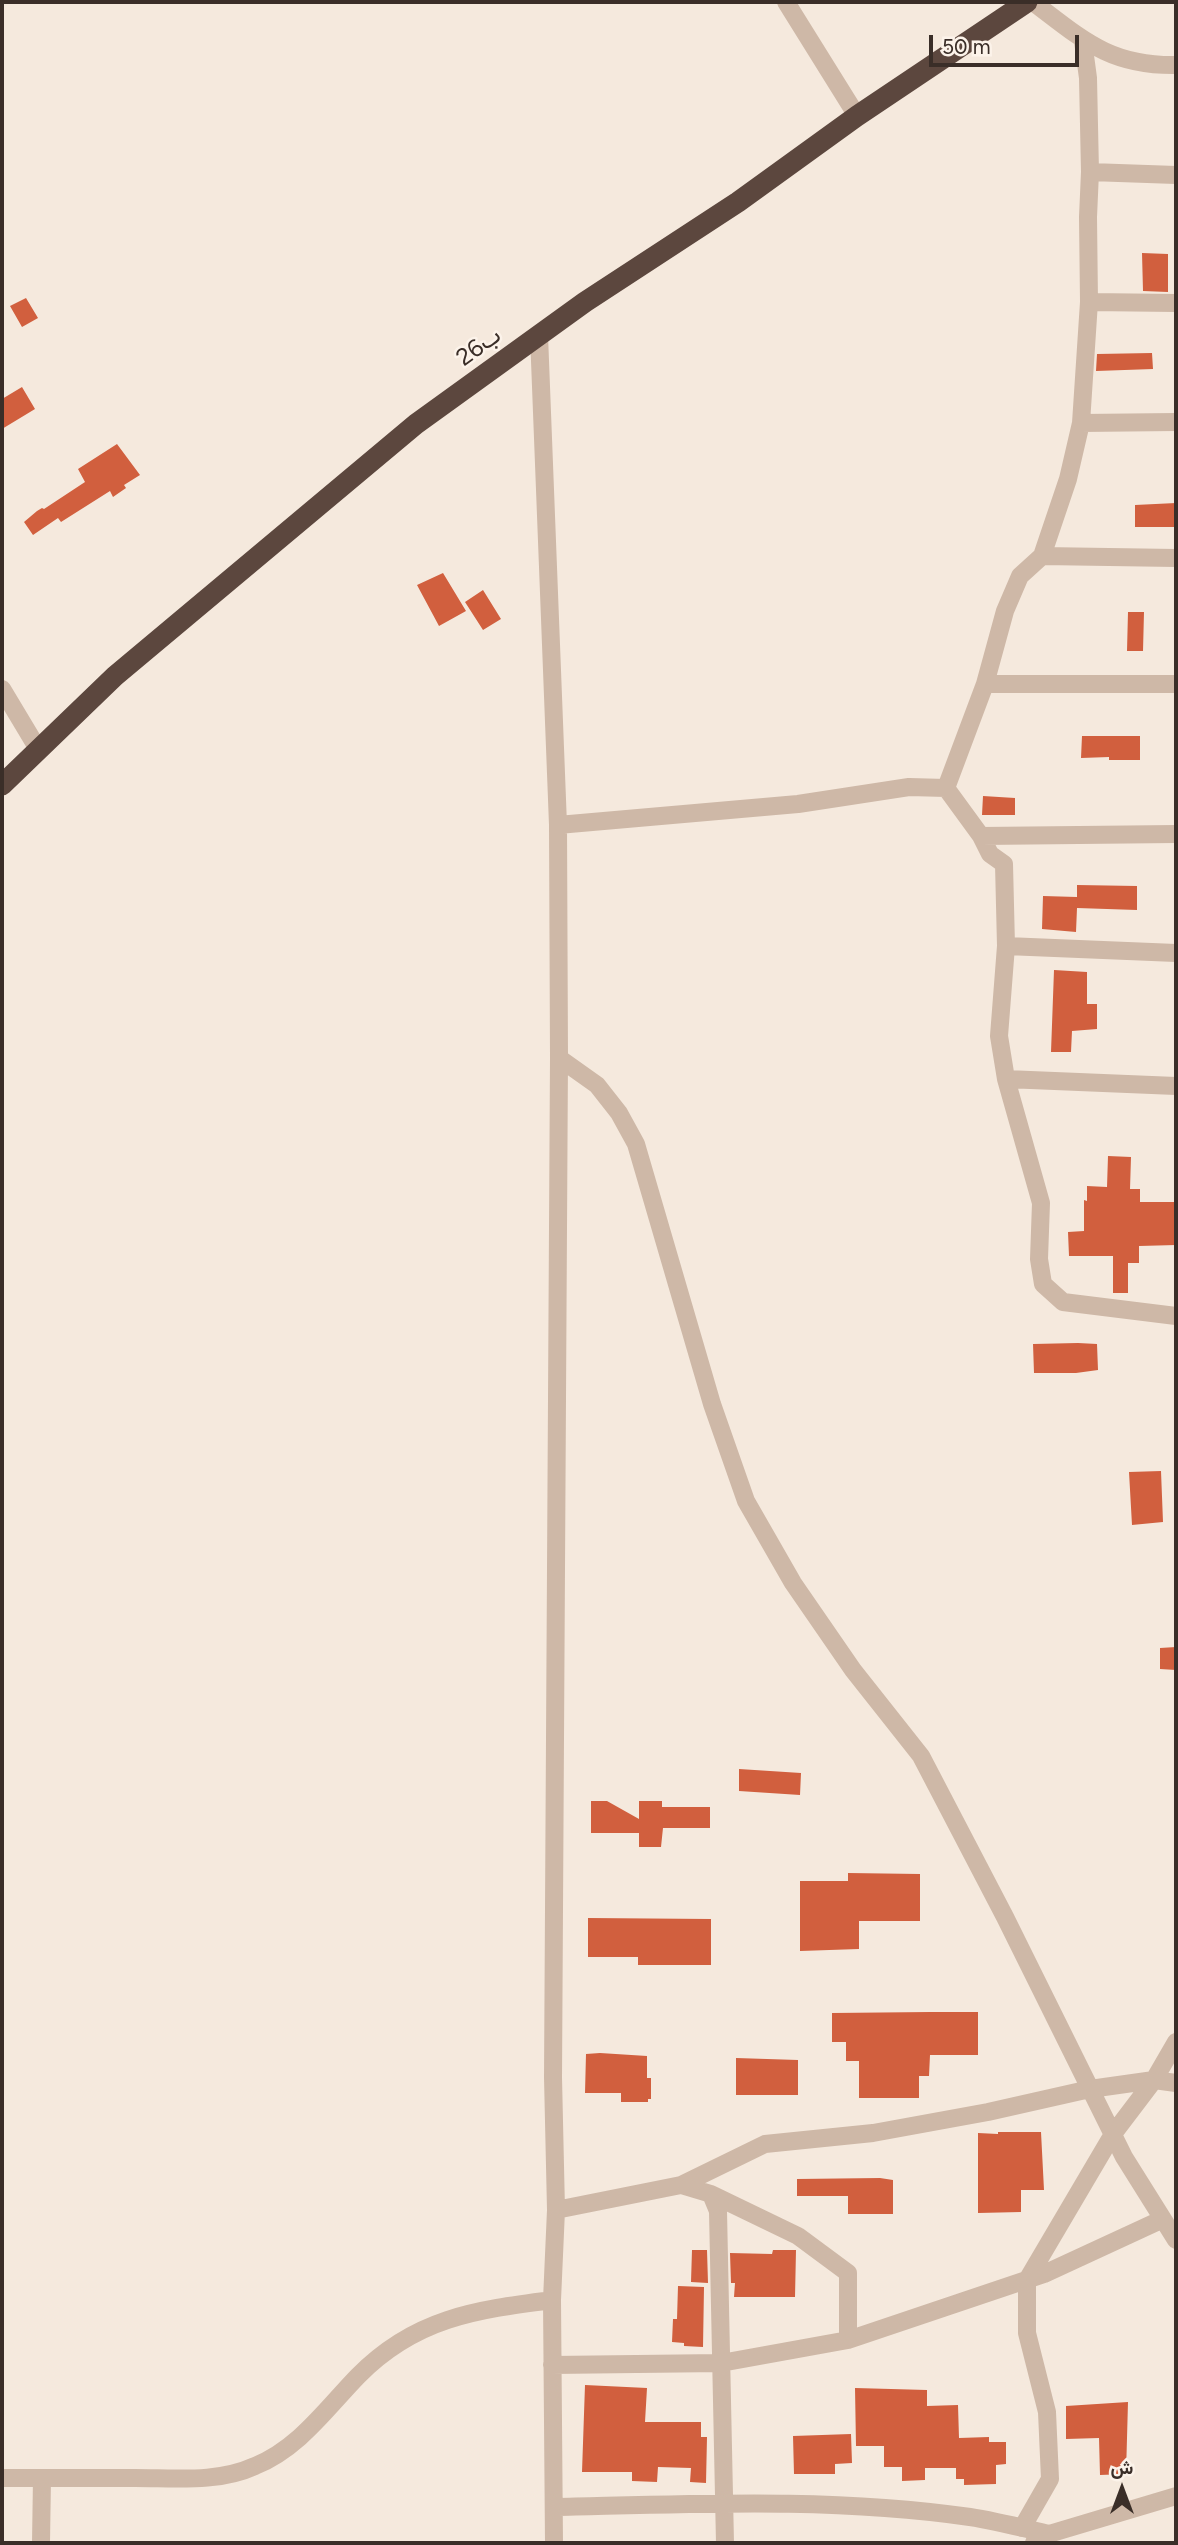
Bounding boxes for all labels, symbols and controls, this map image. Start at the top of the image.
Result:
scale bar [933,21,1084,65]
text: 50 m [942,34,991,59]
street label: 26ب [451,321,507,373]
north arrow [1087,2454,1157,2524]
text: ش [1111,2456,1133,2479]

